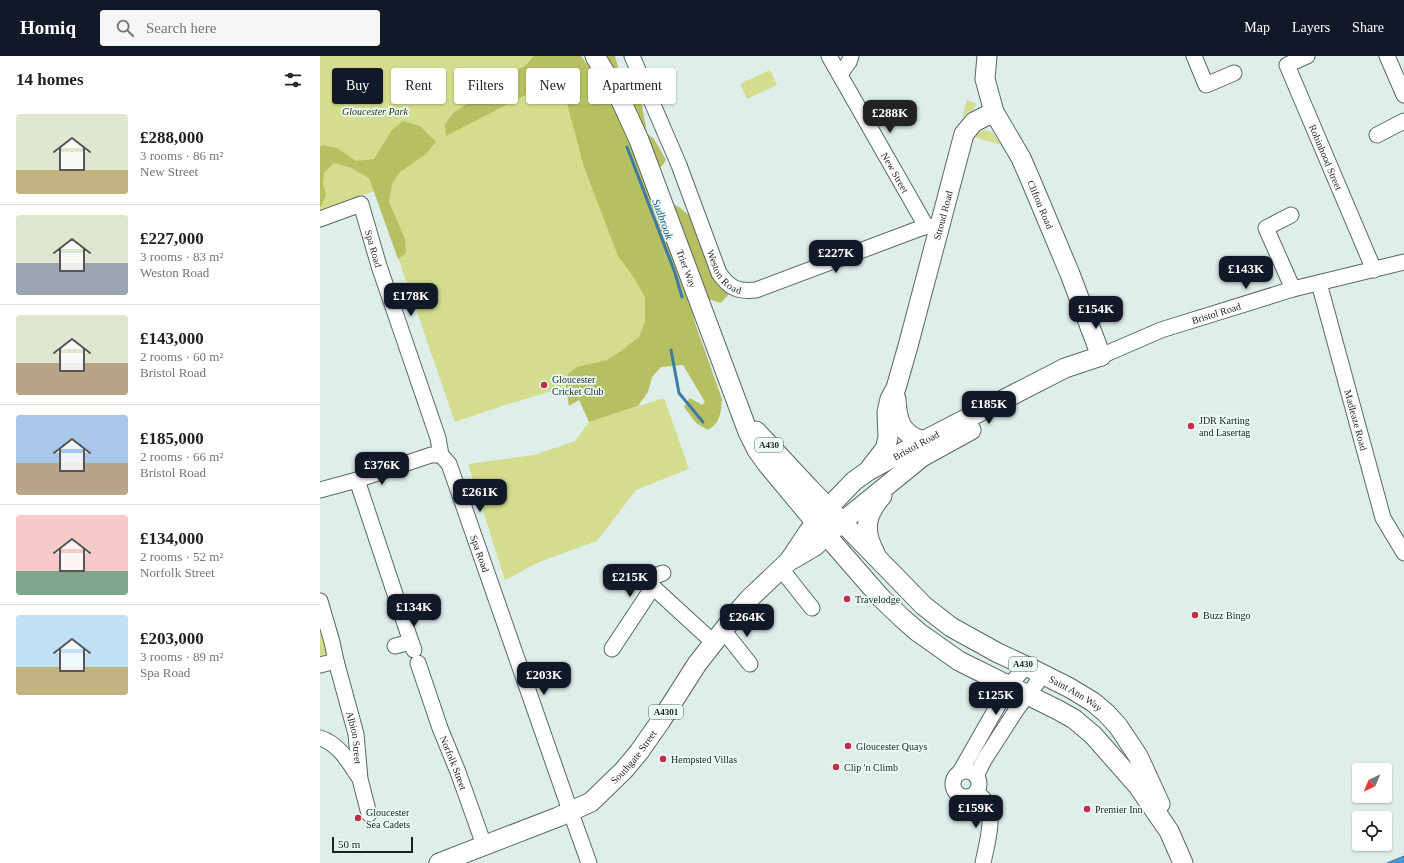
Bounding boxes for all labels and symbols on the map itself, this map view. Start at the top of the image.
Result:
pin: £288K [862,100,918,134]
park label: Gloucester Park [342,106,408,117]
street label: Robinhood Street [1307,123,1345,192]
street label: New Street [880,150,911,195]
street label: Clifton Road [1026,178,1056,230]
street label: Stroud Road [931,190,954,241]
water label: Sudbrook [650,197,676,242]
street label: Spa Road [363,228,385,269]
pin: £227K [808,240,864,274]
street label: Trier Way [675,248,699,289]
street label: Weston Road [705,248,743,295]
pin: £143K [1218,256,1274,290]
pin: £178K [383,283,439,317]
pin: £154K [1068,296,1124,330]
street label: Bristol Road [1190,300,1242,326]
place label: Gloucester Cricket Club [552,374,603,397]
marker: Gloucester Cricket Club [539,380,549,390]
street label: Madleaze Road [1343,388,1370,452]
pin: £185K [961,391,1017,425]
place label: JDR Karting and Lasertag [1199,415,1250,438]
marker: JDR Karting and Lasertag [1186,421,1196,431]
street label: Bristol Road [891,428,941,462]
road number: A430 [755,438,783,452]
pin: £376K [354,452,410,486]
pin: £261K [452,479,508,513]
street label: Spa Road [469,533,492,573]
pin: £215K [602,564,658,598]
pin: £134K [386,594,442,628]
marker: Travelodge [842,594,852,604]
place label: Travelodge [855,594,901,605]
pin: £264K [719,604,775,638]
marker: Buzz Bingo [1190,610,1200,620]
place label: Buzz Bingo [1203,610,1251,621]
road number: A430 [1009,657,1037,671]
pin: £203K [516,662,572,696]
street label: Saint Ann Way [1047,673,1105,713]
pin: £125K [968,682,1024,716]
road number: A4301 [649,705,683,719]
street label: Albion Street [344,710,364,765]
street label: Southgate Street [608,728,658,786]
street label: Norfolk Street [438,734,470,792]
marker: Gloucester Quays [843,741,853,751]
place label: Gloucester Quays [856,741,927,752]
marker: Hempsted Villas [658,754,668,764]
place label: Hempsted Villas [671,754,737,765]
marker: Clip 'n Climb [831,762,841,772]
place label: Clip 'n Climb [844,762,898,773]
north arrow [1352,763,1392,803]
pin: £159K [948,795,1004,829]
marker: Premier Inn [1082,804,1092,814]
place label: Premier Inn [1095,804,1143,815]
place label: Gloucester Sea Cadets [366,807,410,830]
marker: Gloucester Sea Cadets [353,813,363,823]
scale bar [332,835,413,854]

